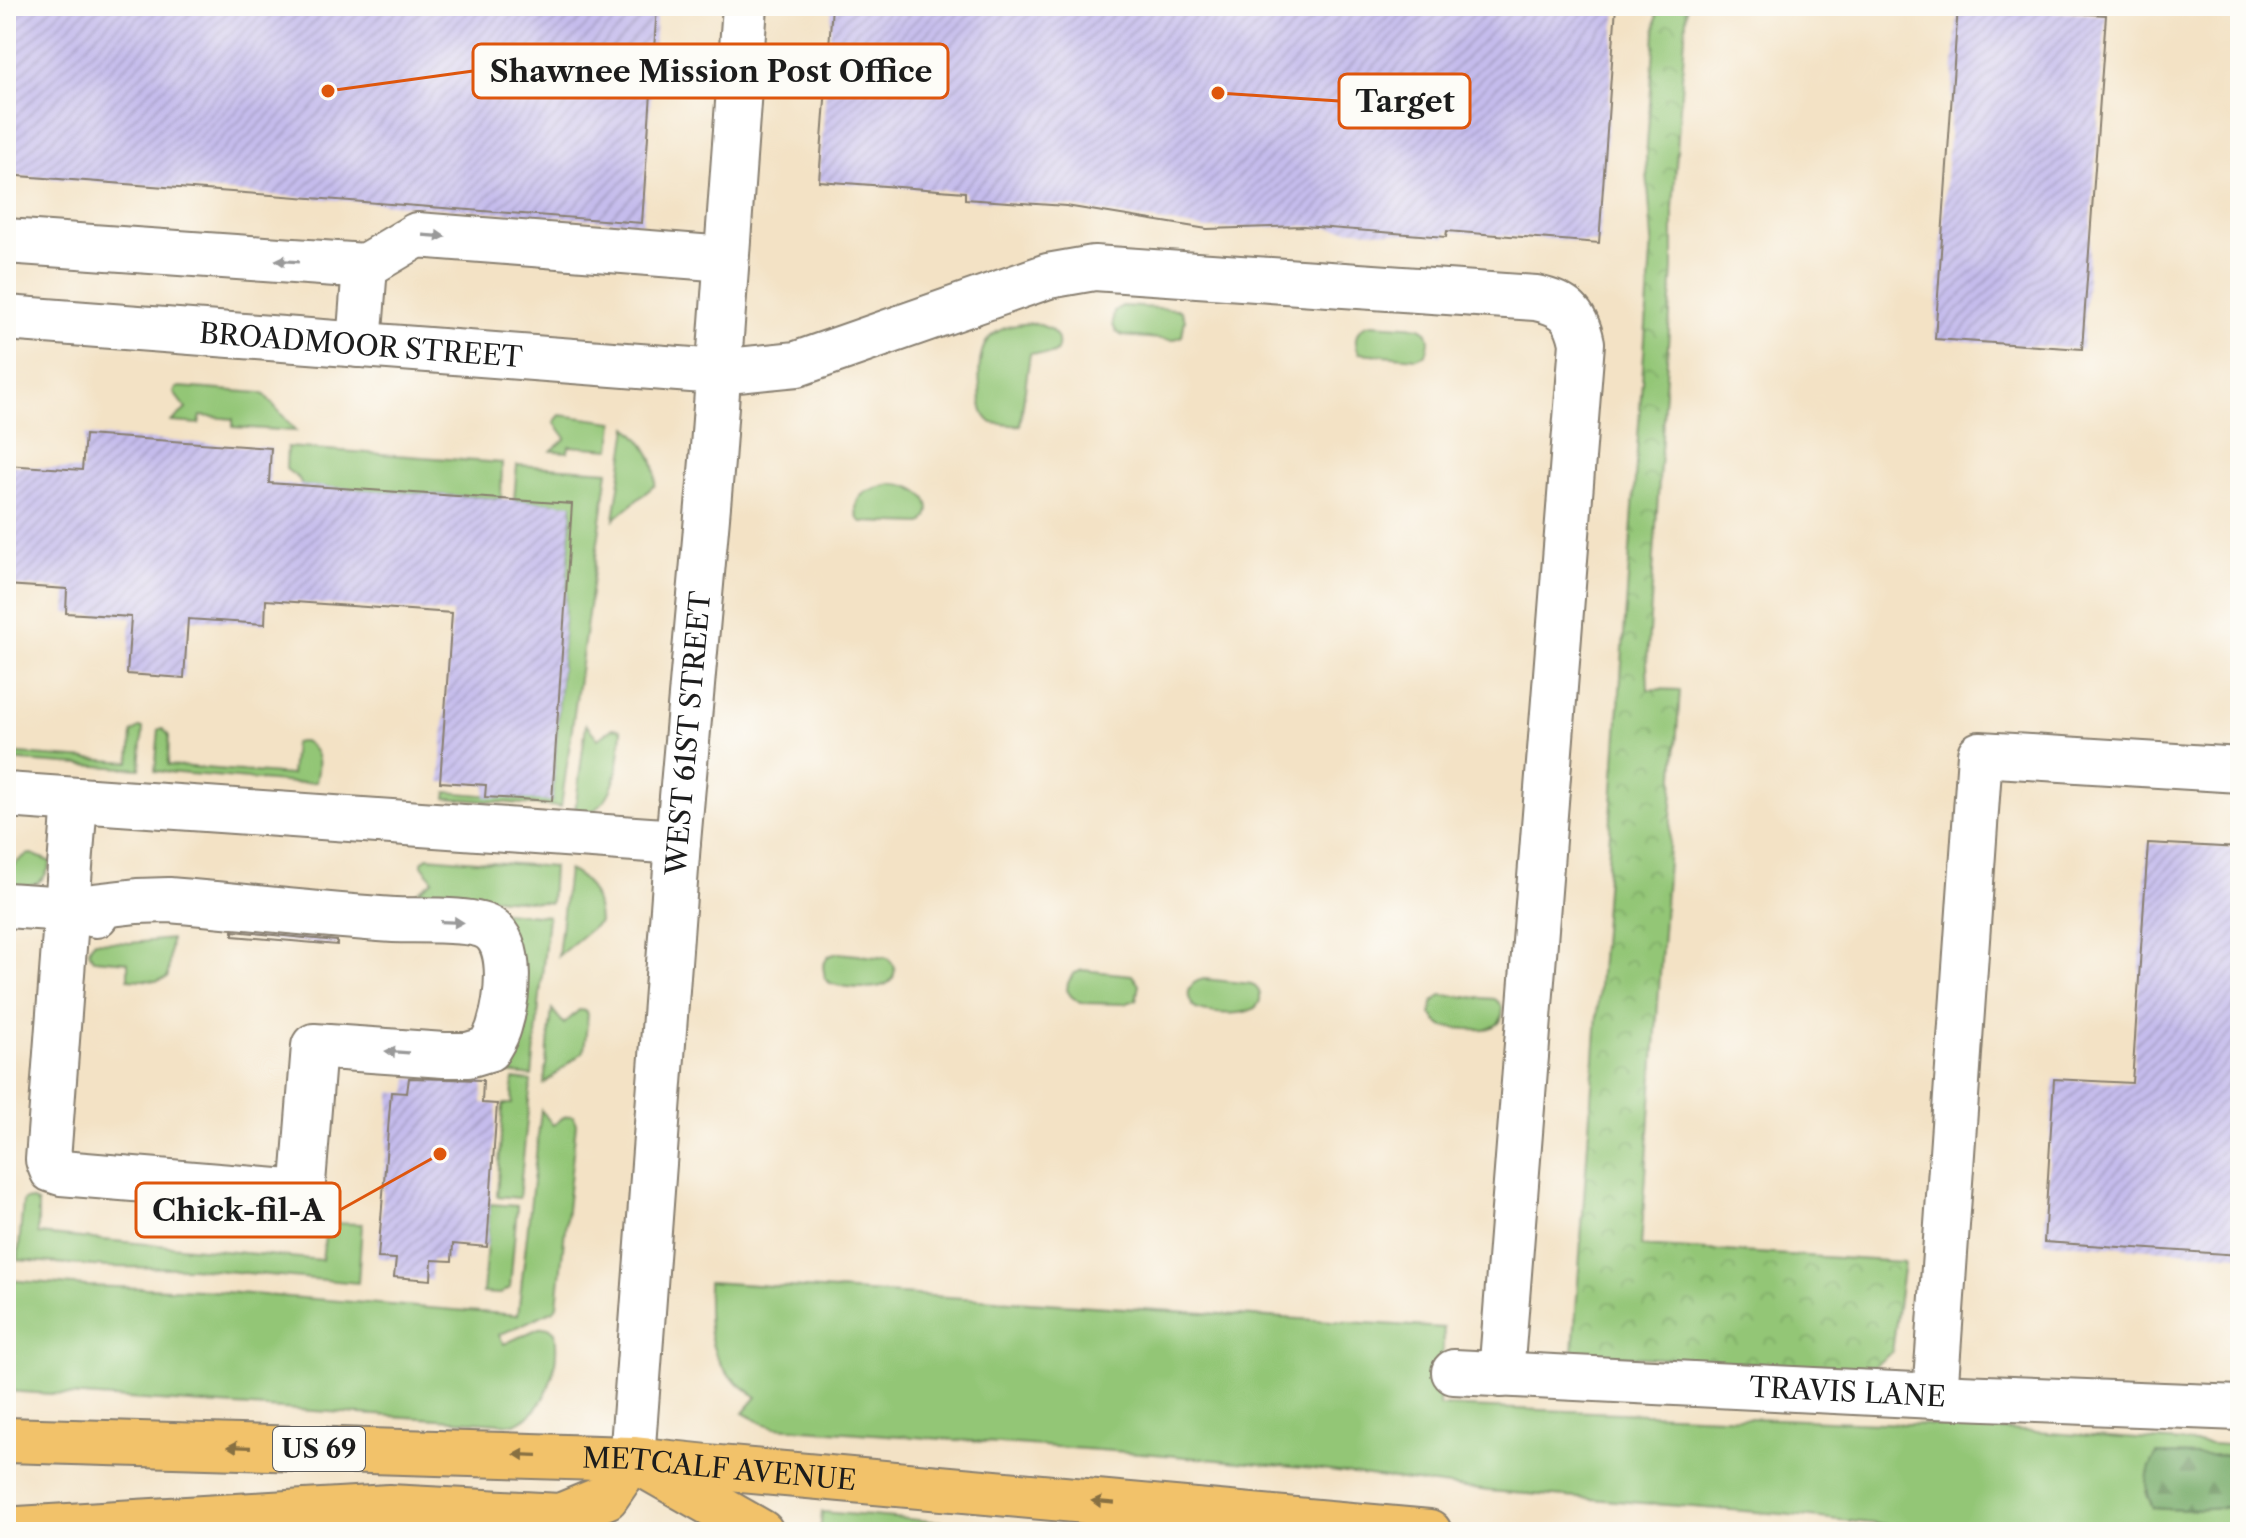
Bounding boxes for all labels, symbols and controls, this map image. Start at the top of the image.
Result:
callout: Shawnee Mission Post Office [473,44,948,98]
text: Shawnee Mission Post Office [490,53,933,90]
callout: Target [1339,74,1470,128]
text: Target [1355,83,1455,120]
one-way arrow [422,230,447,243]
one-way arrow [274,254,299,267]
street label: BROADMOOR STREET [198,316,524,374]
street label: WEST 61ST STREET [659,590,717,877]
one-way arrow [439,916,465,929]
one-way arrow [384,1045,409,1058]
callout: Chick-fil-A [136,1183,340,1237]
text: Chick-fil-A [152,1192,325,1229]
street label: TRAVIS LANE [1749,1370,1946,1413]
road number: US 69 [273,1427,365,1471]
one-way arrow [226,1440,251,1453]
street label: METCALF AVENUE [582,1440,858,1497]
one-way arrow [513,1449,538,1462]
one-way arrow [1090,1495,1115,1508]

